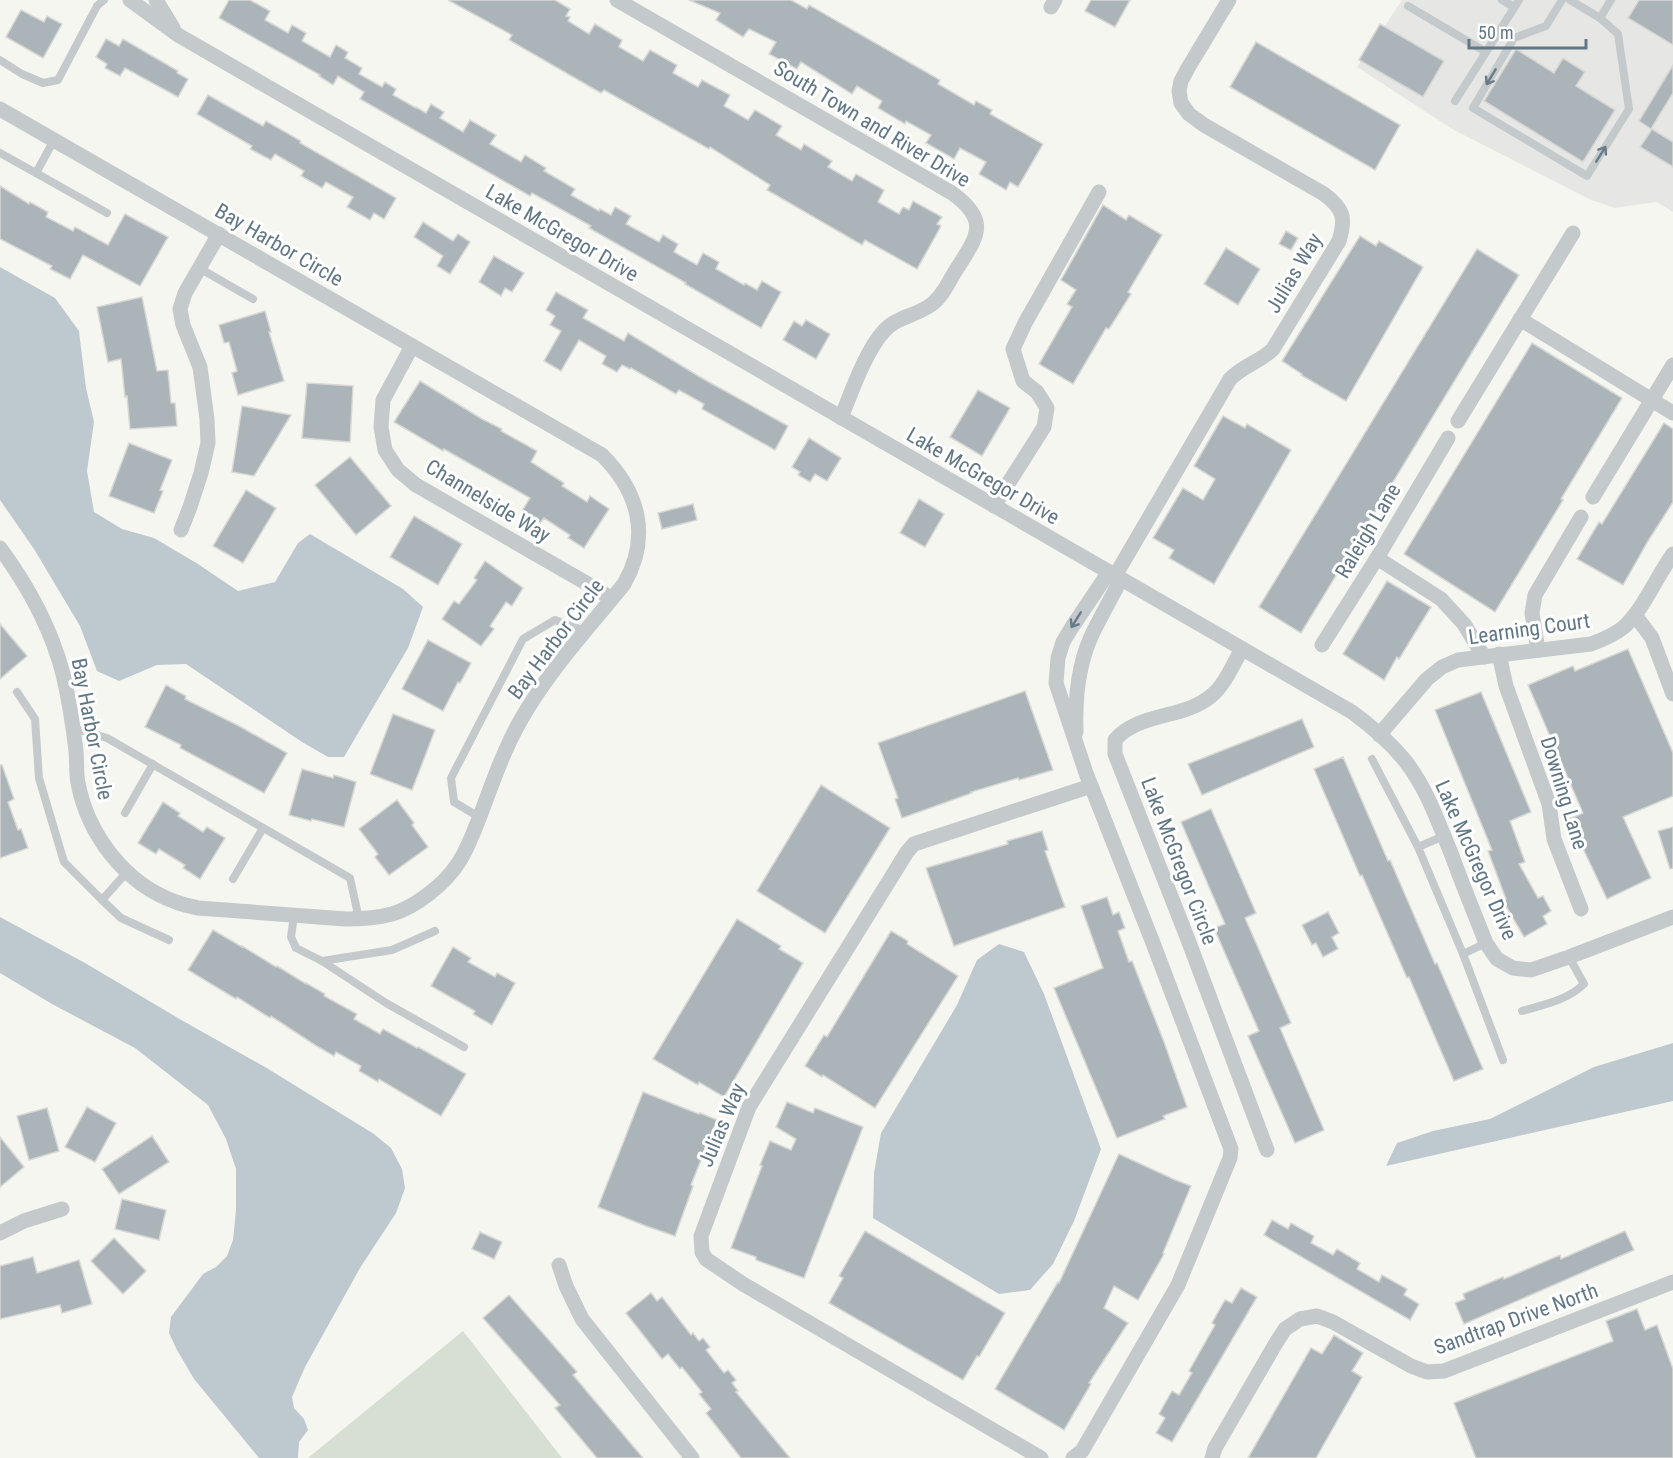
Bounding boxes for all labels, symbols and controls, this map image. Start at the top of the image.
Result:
scale bar [1469,12,1586,50]
text: 50 m [1478,22,1513,43]
street label: South Town and River Drive [770,56,975,192]
one-way arrow [1485,68,1496,86]
one-way arrow [1595,146,1607,163]
street label: Lake McGregor Drive [482,180,643,286]
street label: Bay Harbor Circle [211,199,347,291]
street label: Julias Way [1261,229,1327,317]
street label: Lake McGregor Drive [903,423,1064,529]
street label: Channelside Way [421,454,555,548]
street label: Raleigh Lane [1330,479,1406,583]
street label: Bay Harbor Circle [503,574,609,704]
street label: Learning Court [1467,609,1591,649]
one-way arrow [1069,612,1082,629]
street label: Bay Harbor Circle [66,656,118,802]
street label: Downing Lane [1535,734,1593,852]
street label: Lake McGregor Circle [1136,774,1222,948]
street label: Lake McGregor Drive [1430,777,1522,944]
street label: Julias Way [694,1079,750,1171]
street label: Sandtrap Drive North [1431,1278,1601,1360]

